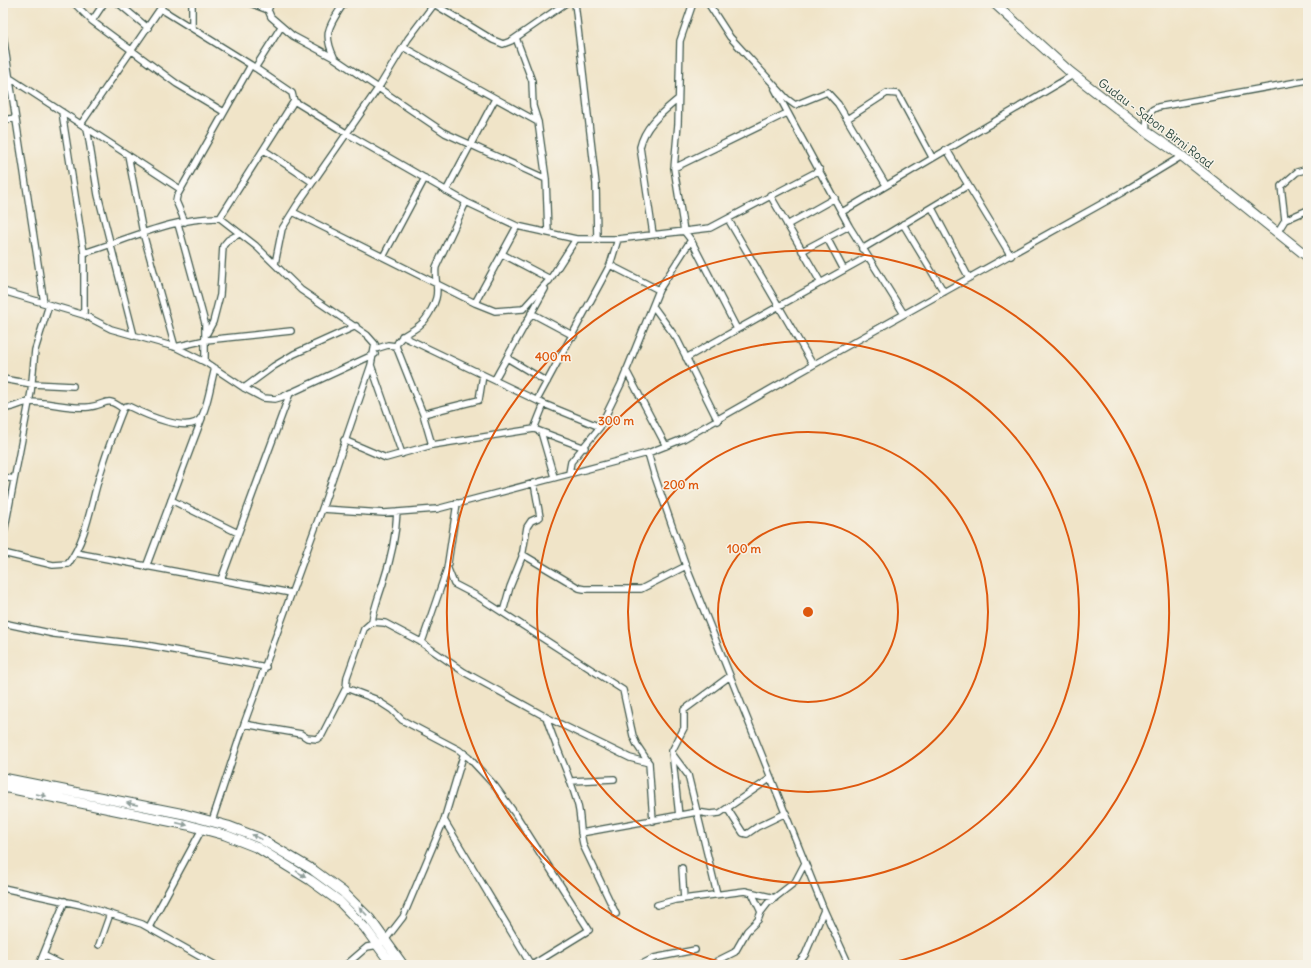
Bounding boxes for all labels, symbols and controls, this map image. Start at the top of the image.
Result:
street label: Gudau - Sabon Birni Road [1096,75,1216,171]
text: 400 m [535,349,572,364]
text: 300 m [598,413,634,428]
text: 200 m [663,477,699,492]
text: 100 m [727,541,761,556]
centre of rings [801,605,815,619]
one-way arrow [35,792,47,798]
one-way arrow [126,801,138,807]
one-way arrow [176,821,188,827]
one-way arrow [251,834,263,840]
one-way arrow [296,870,306,878]
one-way arrow [358,906,368,916]

